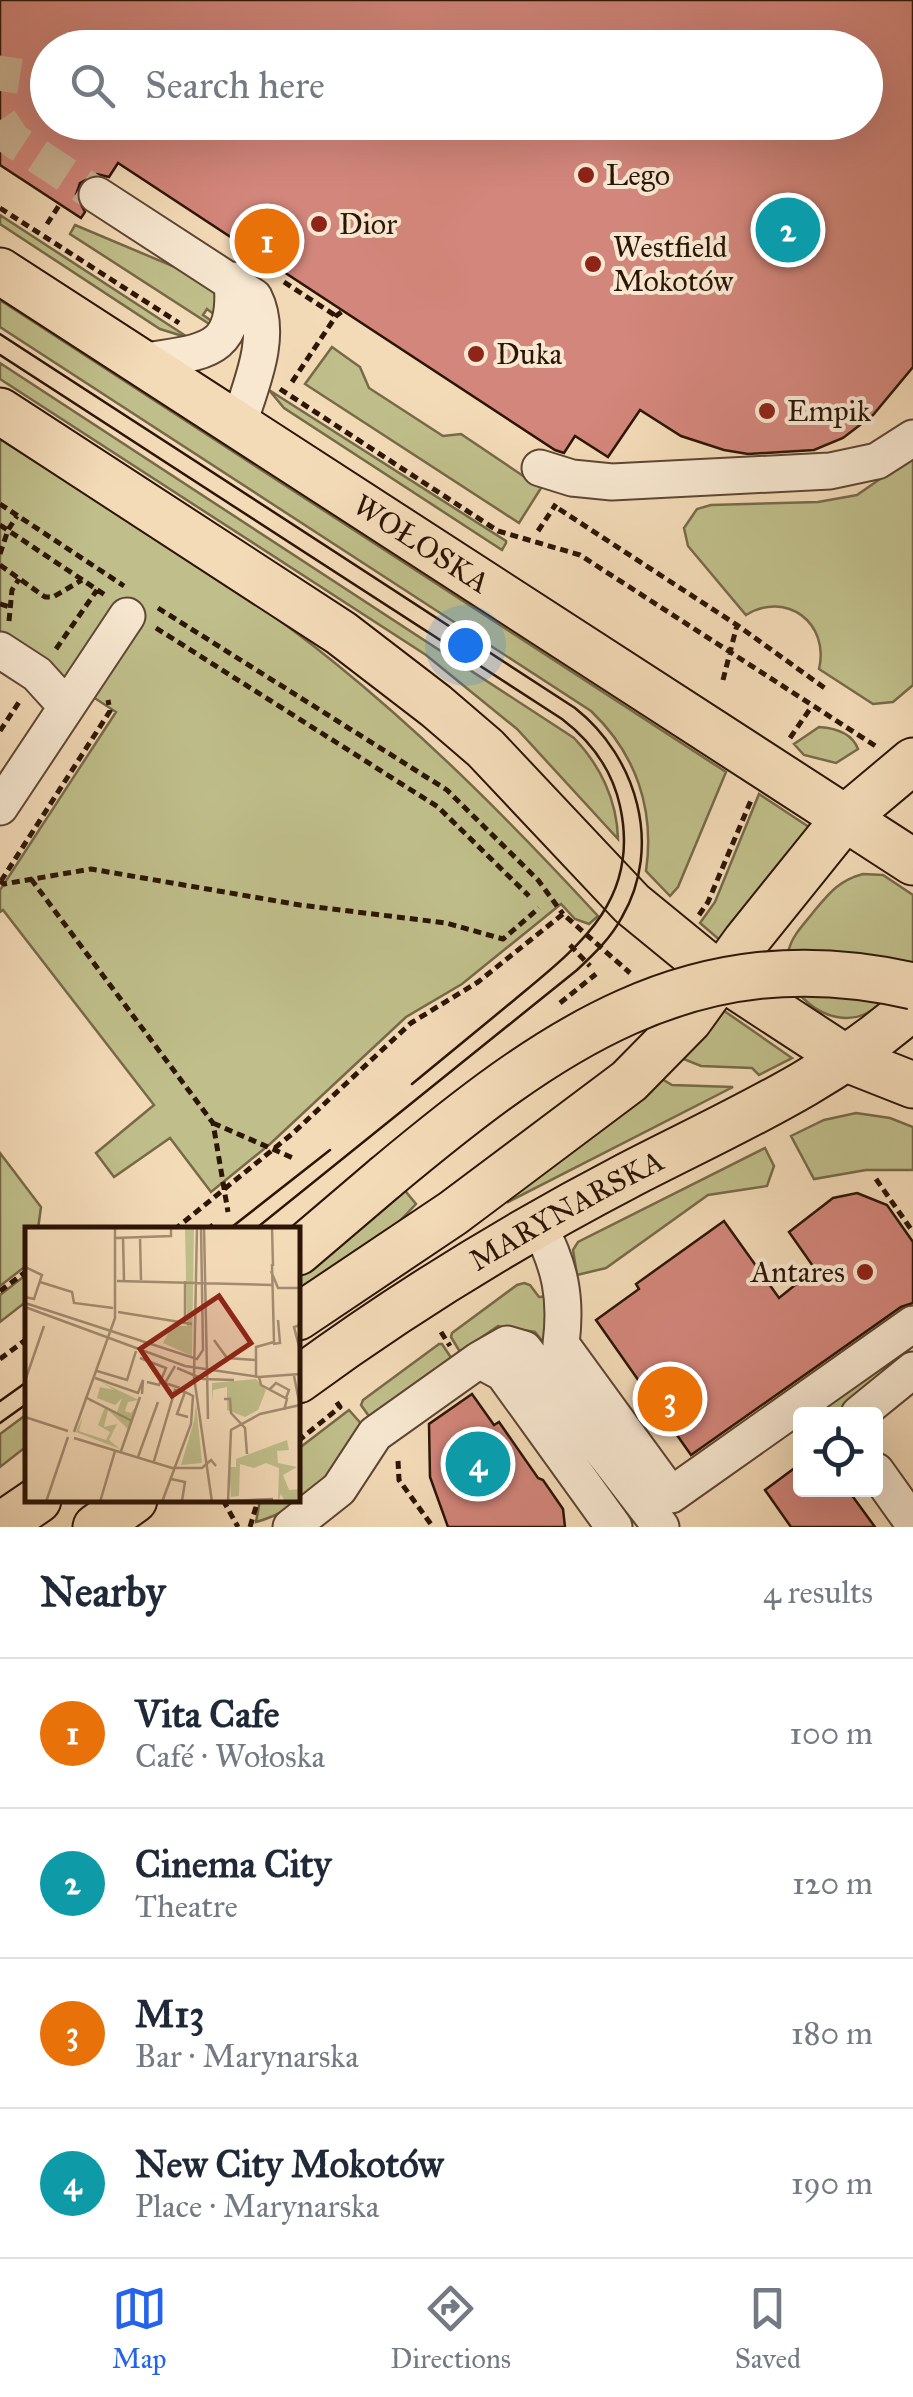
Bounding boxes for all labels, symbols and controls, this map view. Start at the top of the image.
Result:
search box [30,30,883,140]
icon: search [65,58,120,113]
text: Search here [145,62,325,108]
place label: Lego [606,157,670,193]
marker: Lego [575,164,597,186]
pin: 2 [756,192,820,268]
pin: 1 [234,204,300,278]
place label: Dior [339,206,398,242]
marker: Dior [308,213,330,235]
place label: Westfield Mokotów [613,229,735,299]
marker: Westfield Mokotów [582,253,604,275]
place label: Duka [496,336,563,372]
marker: Duka [465,343,487,365]
place label: Empik [787,393,871,429]
marker: Empik [756,400,778,422]
street label: WOŁOSKA [347,487,496,601]
your location [440,620,491,671]
street label: MARYNARSKA [463,1142,670,1279]
inset map [25,1227,300,1502]
place label: Antares [749,1254,845,1290]
marker: Antares [854,1261,876,1283]
pin: 3 [638,1362,702,1436]
map controls [793,1407,883,1497]
button: locate [793,1407,883,1497]
pin: 4 [446,1426,510,1502]
text: Nearby [40,1566,165,1618]
text: 4 results [763,1573,873,1612]
text: Vita Cafe [135,1691,280,1737]
text: 1 [66,1714,79,1753]
text: 100 m [789,1714,873,1753]
text: Café · Wołoska [135,1737,325,1776]
text: Cinema City [135,1841,331,1887]
text: 2 [65,1864,80,1903]
text: 120 m [792,1864,873,1903]
text: Theatre [135,1887,238,1926]
text: M13 [135,1991,204,2037]
text: 3 [66,2014,79,2053]
text: 180 m [791,2014,873,2053]
text: Bar · Marynarska [135,2037,359,2076]
text: New City Mokotów [135,2141,443,2187]
text: 4 [64,2164,81,2203]
text: 190 m [791,2164,873,2203]
text: Place · Marynarska [135,2187,379,2226]
tab: Map [112,2281,167,2376]
tab: Directions [390,2281,511,2376]
tab: Saved [735,2281,801,2376]

